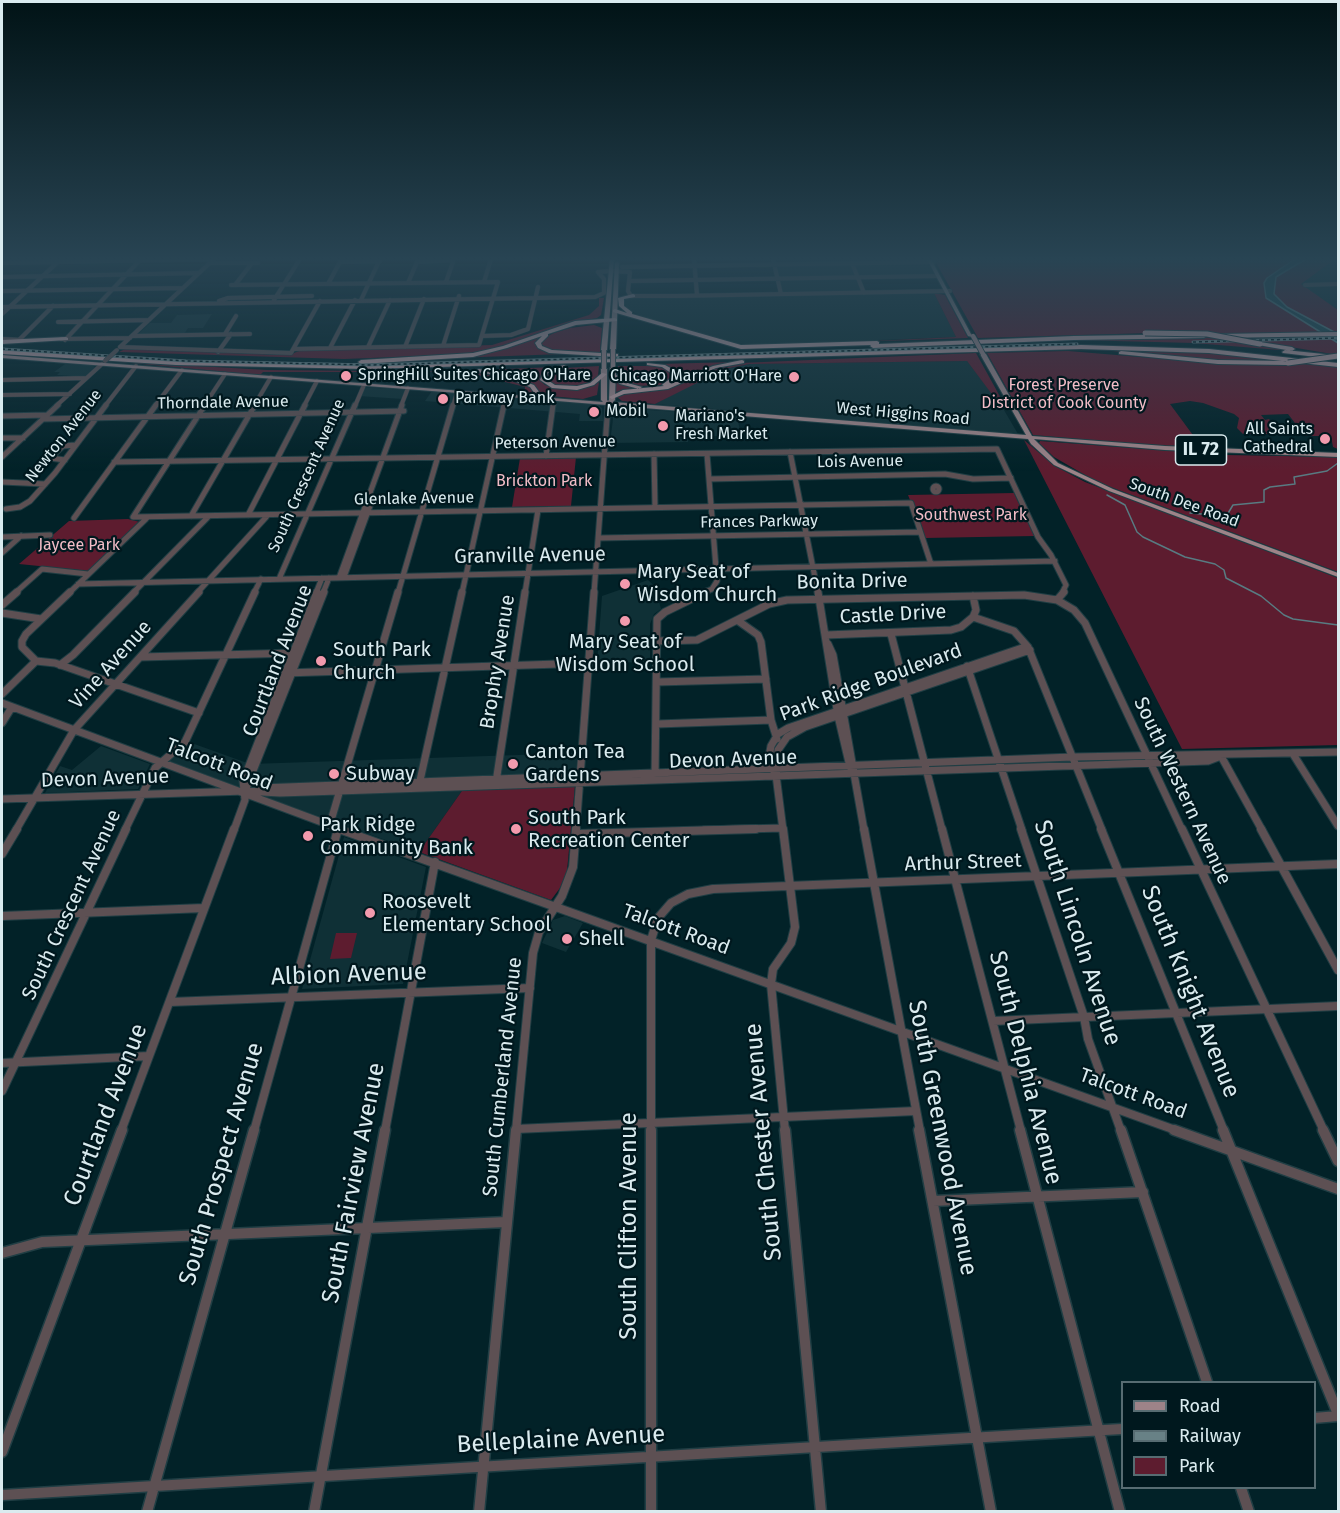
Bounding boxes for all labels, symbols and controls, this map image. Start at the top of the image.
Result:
place label: SpringHill Suites Chicago O'Hare [358,366,591,386]
place label: Chicago Marriott O'Hare [610,367,782,387]
marker: SpringHill Suites Chicago O'Hare [339,369,353,383]
marker: Chicago Marriott O'Hare [787,370,801,384]
park label: Forest Preserve District of Cook County [981,376,1147,414]
street label: Newton Avenue [22,386,106,486]
place label: Parkway Bank [455,389,554,409]
street label: Thorndale Avenue [157,392,289,414]
marker: Parkway Bank [436,392,450,406]
street label: South Crescent Avenue [264,396,350,556]
street label: West Higgins Road [836,399,970,429]
place label: Mobil [606,402,646,422]
marker: Mobil [587,405,601,419]
place label: Mariano's Fresh Market [675,407,768,445]
marker: Mariano's Fresh Market [656,419,670,433]
place label: All Saints Cathedral [1243,420,1313,458]
street label: Peterson Avenue [494,432,616,454]
marker: All Saints Cathedral [1318,432,1332,446]
road number: IL 72 [1176,435,1226,465]
street label: Lois Avenue [817,452,903,472]
park label: Brickton Park [496,472,592,492]
street label: South Dee Road [1126,474,1242,532]
street label: Glenlake Avenue [354,488,474,510]
park label: Southwest Park [915,506,1027,526]
street label: Frances Parkway [700,511,818,533]
park label: Jaycee Park [38,536,120,556]
street label: Granville Avenue [454,543,606,569]
place label: Mary Seat of Wisdom Church [637,560,777,607]
street label: Bonita Drive [796,569,908,595]
marker: Mary Seat of Wisdom Church [618,577,632,591]
street label: Courtland Avenue [238,582,318,740]
street label: Brophy Avenue [476,593,520,731]
street label: Castle Drive [839,600,947,630]
marker: Mary Seat of Wisdom School [618,614,632,628]
street label: Vine Avenue [65,616,157,714]
place label: Mary Seat of Wisdom School [556,630,694,677]
place label: South Park Church [333,638,431,685]
street label: Park Ridge Boulevard [777,639,965,727]
marker: South Park Church [314,654,328,668]
street label: South Western Avenue [1128,694,1236,888]
street label: Talcott Road [162,734,276,796]
place label: Canton Tea Gardens [525,740,625,787]
street label: Devon Avenue [668,746,798,774]
marker: Canton Tea Gardens [506,757,520,771]
place label: Subway [346,762,415,786]
street label: Devon Avenue [40,765,170,793]
marker: Subway [327,767,341,781]
street label: South Crescent Avenue [17,806,127,1004]
place label: South Park Recreation Center [528,806,689,853]
place label: Park Ridge Community Bank [320,813,473,860]
street label: South Lincoln Avenue [1027,817,1127,1049]
marker: South Park Recreation Center [509,822,523,836]
marker: Park Ridge Community Bank [301,829,315,843]
street label: Arthur Street [904,849,1022,877]
street label: South Knight Avenue [1134,882,1246,1102]
place label: Roosevelt Elementary School [382,890,551,937]
street label: Talcott Road [619,899,733,961]
marker: Roosevelt Elementary School [363,906,377,920]
place label: Shell [579,927,624,951]
marker: Shell [560,932,574,946]
street label: South Delphia Avenue [982,948,1068,1188]
street label: South Cumberland Avenue [478,956,528,1198]
street label: Albion Avenue [271,958,427,992]
street label: South Greenwood Avenue [901,998,983,1278]
street label: Courtland Avenue [58,1020,154,1210]
street label: South Chester Avenue [739,1022,789,1262]
street label: South Prospect Avenue [174,1039,270,1289]
street label: South Fairview Avenue [317,1060,391,1306]
street label: Talcott Road [1076,1063,1190,1125]
street label: South Clifton Avenue [615,1112,643,1340]
legend [1121,1381,1316,1489]
text: Road [1179,1395,1221,1417]
street label: Belleplaine Avenue [456,1420,666,1460]
text: Railway [1179,1425,1241,1447]
text: Park [1179,1455,1214,1477]

